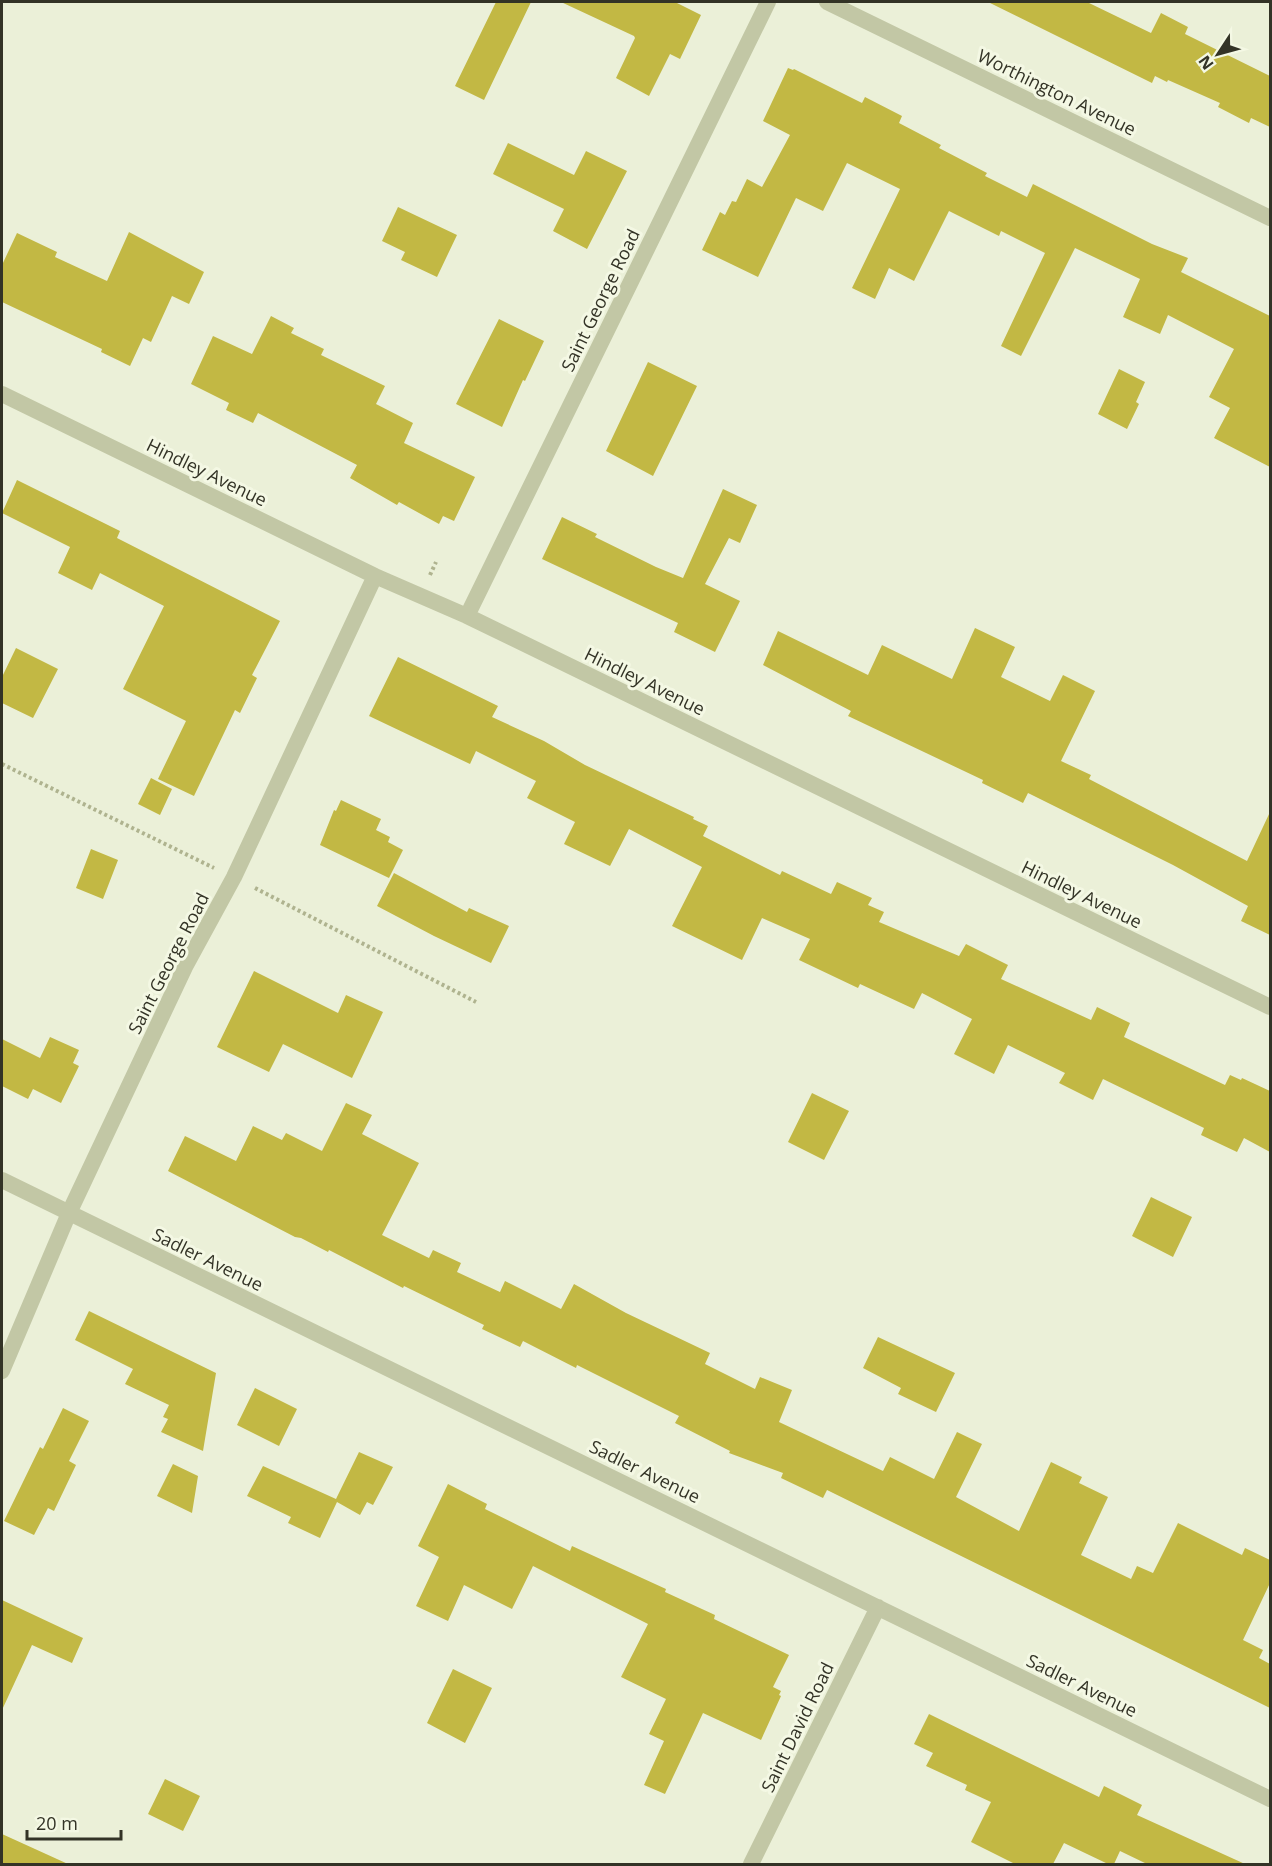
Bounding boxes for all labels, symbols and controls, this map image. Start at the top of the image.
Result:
north arrow [1188,24,1248,84]
street label: Worthington Avenue [974,43,1140,141]
text: N [1193,51,1219,75]
street label: Saint George Road [555,225,645,375]
street label: Hindley Avenue [143,433,271,511]
street label: Hindley Avenue [581,642,709,720]
street label: Hindley Avenue [1018,855,1146,933]
street label: Saint George Road [122,888,214,1038]
street label: Sadler Avenue [149,1222,267,1296]
street label: Sadler Avenue [586,1434,704,1508]
street label: Sadler Avenue [1023,1648,1141,1722]
street label: Saint David Road [755,1658,839,1796]
scale bar [27,1803,122,1841]
text: 20 m [36,1811,78,1835]

